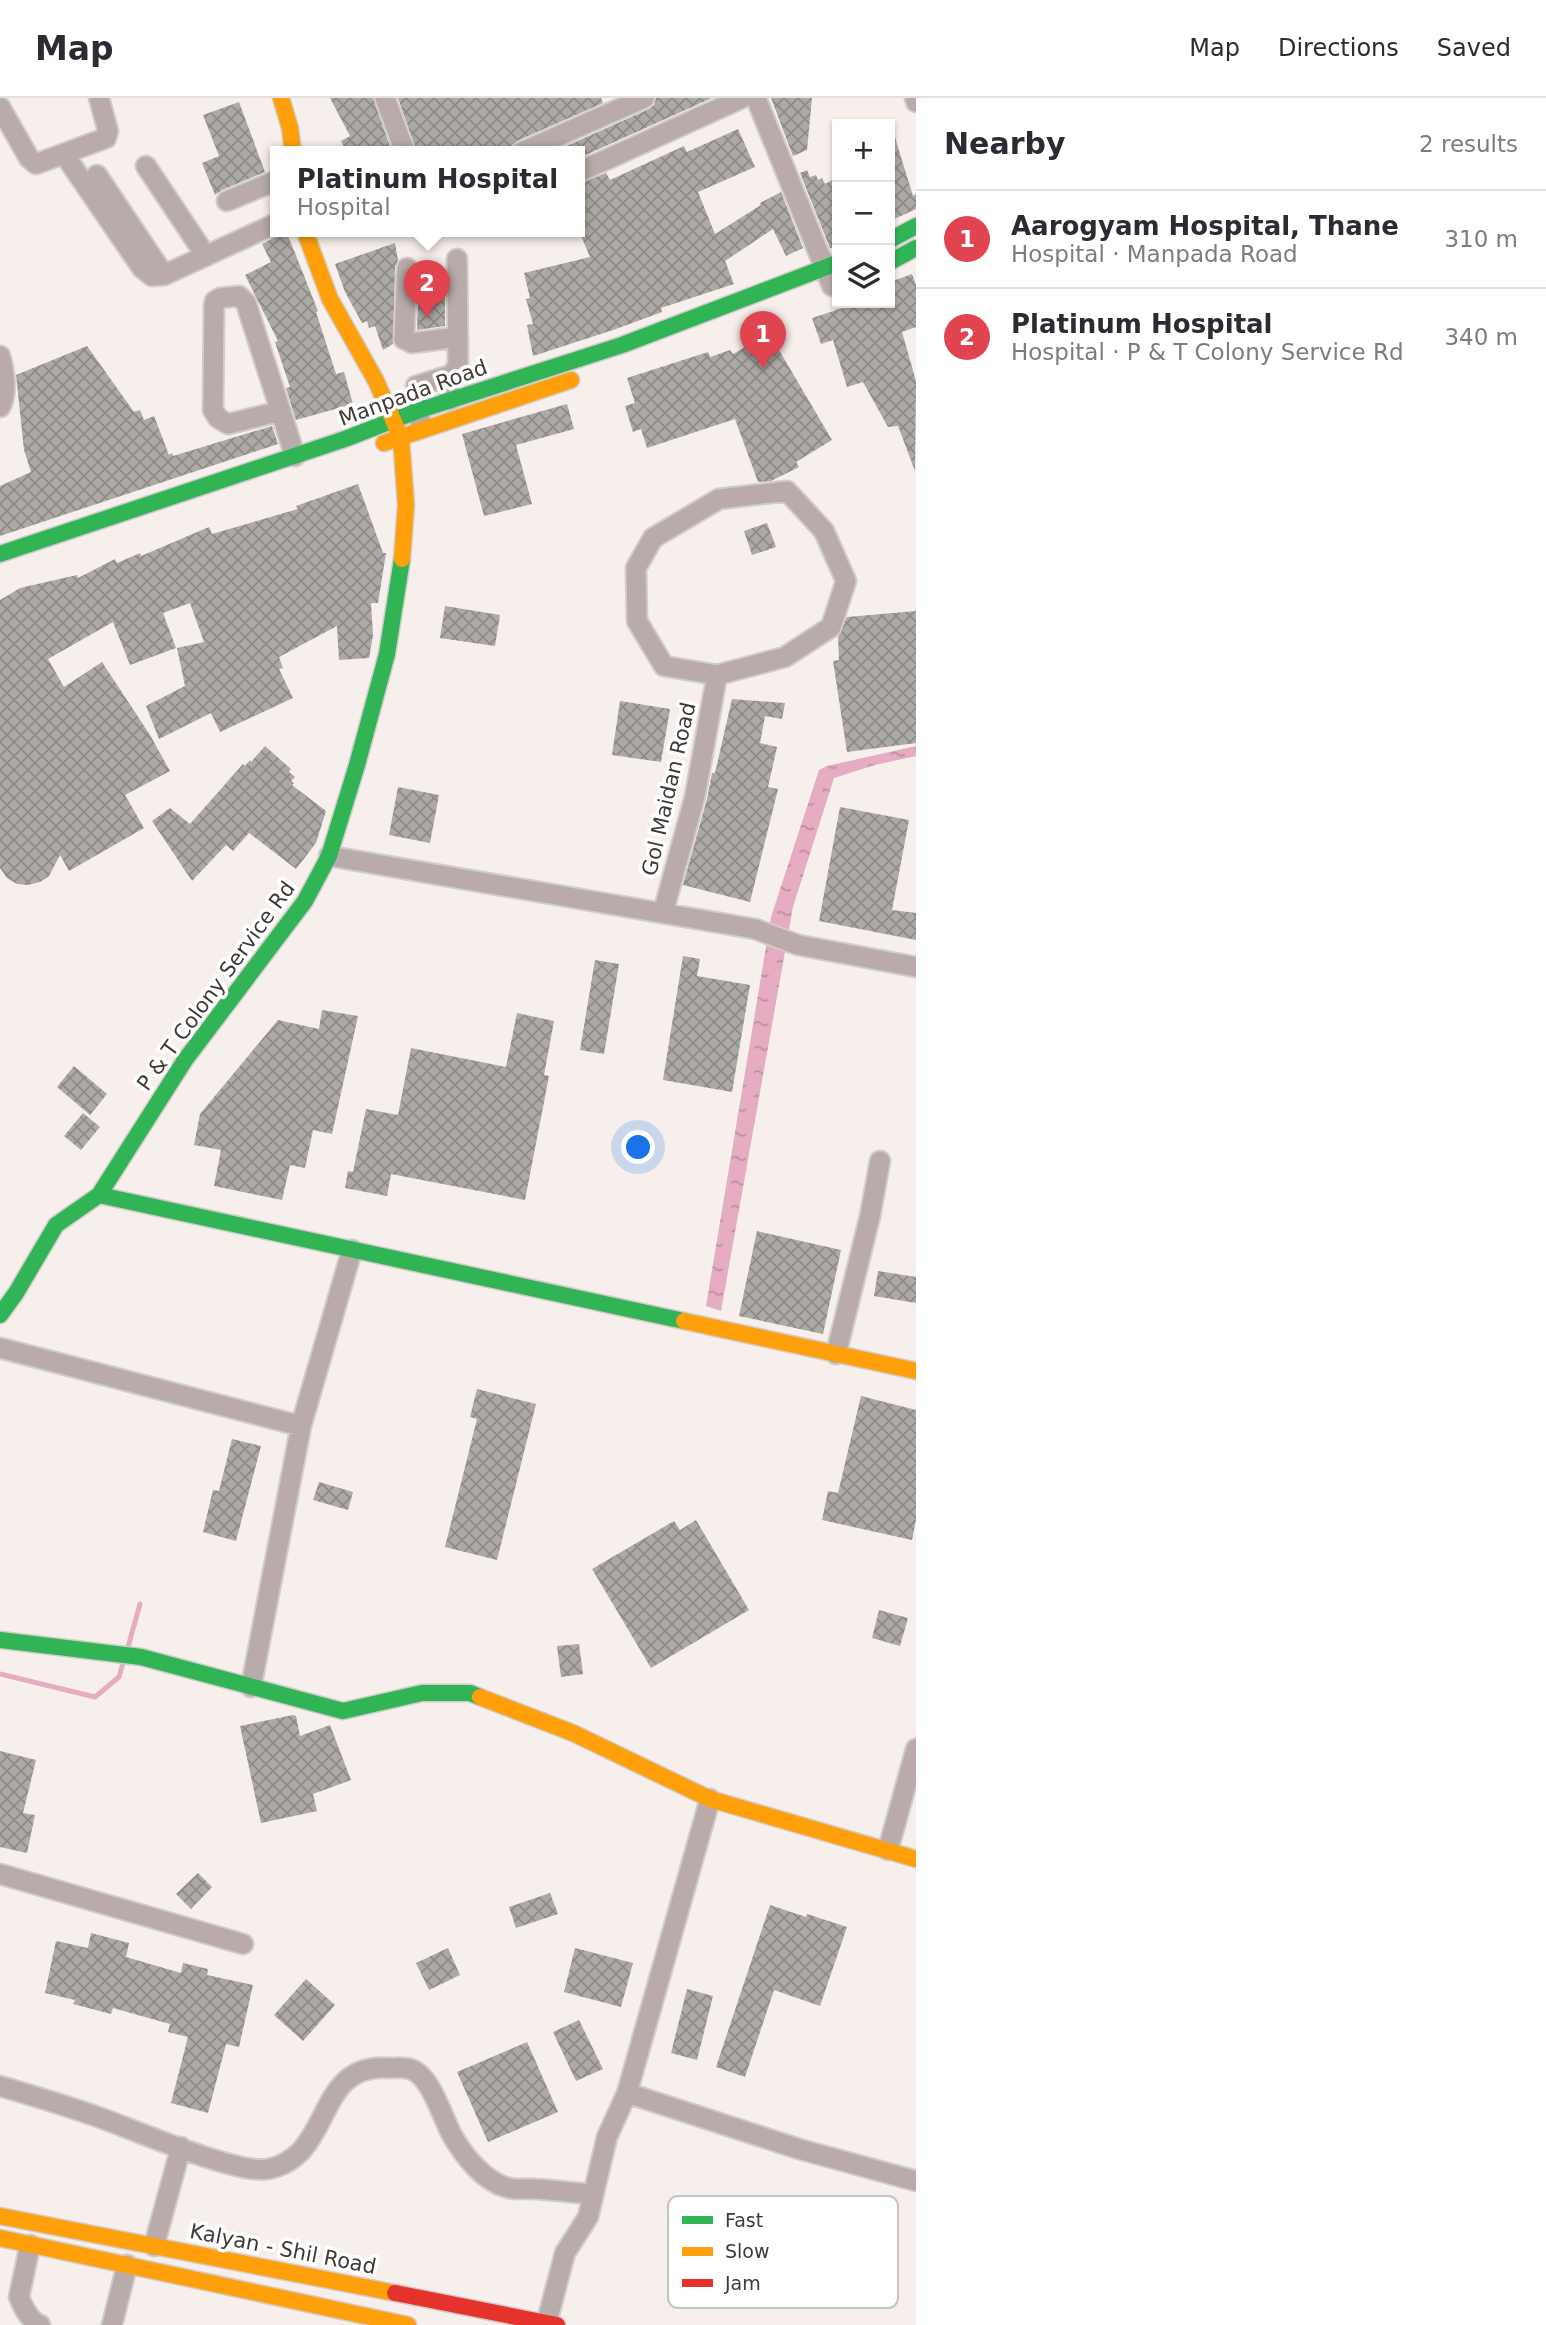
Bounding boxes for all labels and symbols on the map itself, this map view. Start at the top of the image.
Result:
pin: 2 [404,260,450,318]
pin: 1 [740,311,786,369]
street label: Manpada Road [336,355,490,431]
street label: Gol Maidan Road [637,700,701,878]
street label: P & T Colony Service Rd [132,877,300,1095]
your location [621,1130,655,1164]
legend [668,2196,898,2308]
text: Fast [725,2209,763,2231]
street label: Kalyan - Shil Road [188,2219,378,2279]
text: Slow [725,2240,770,2262]
text: Jam [724,2272,761,2294]

